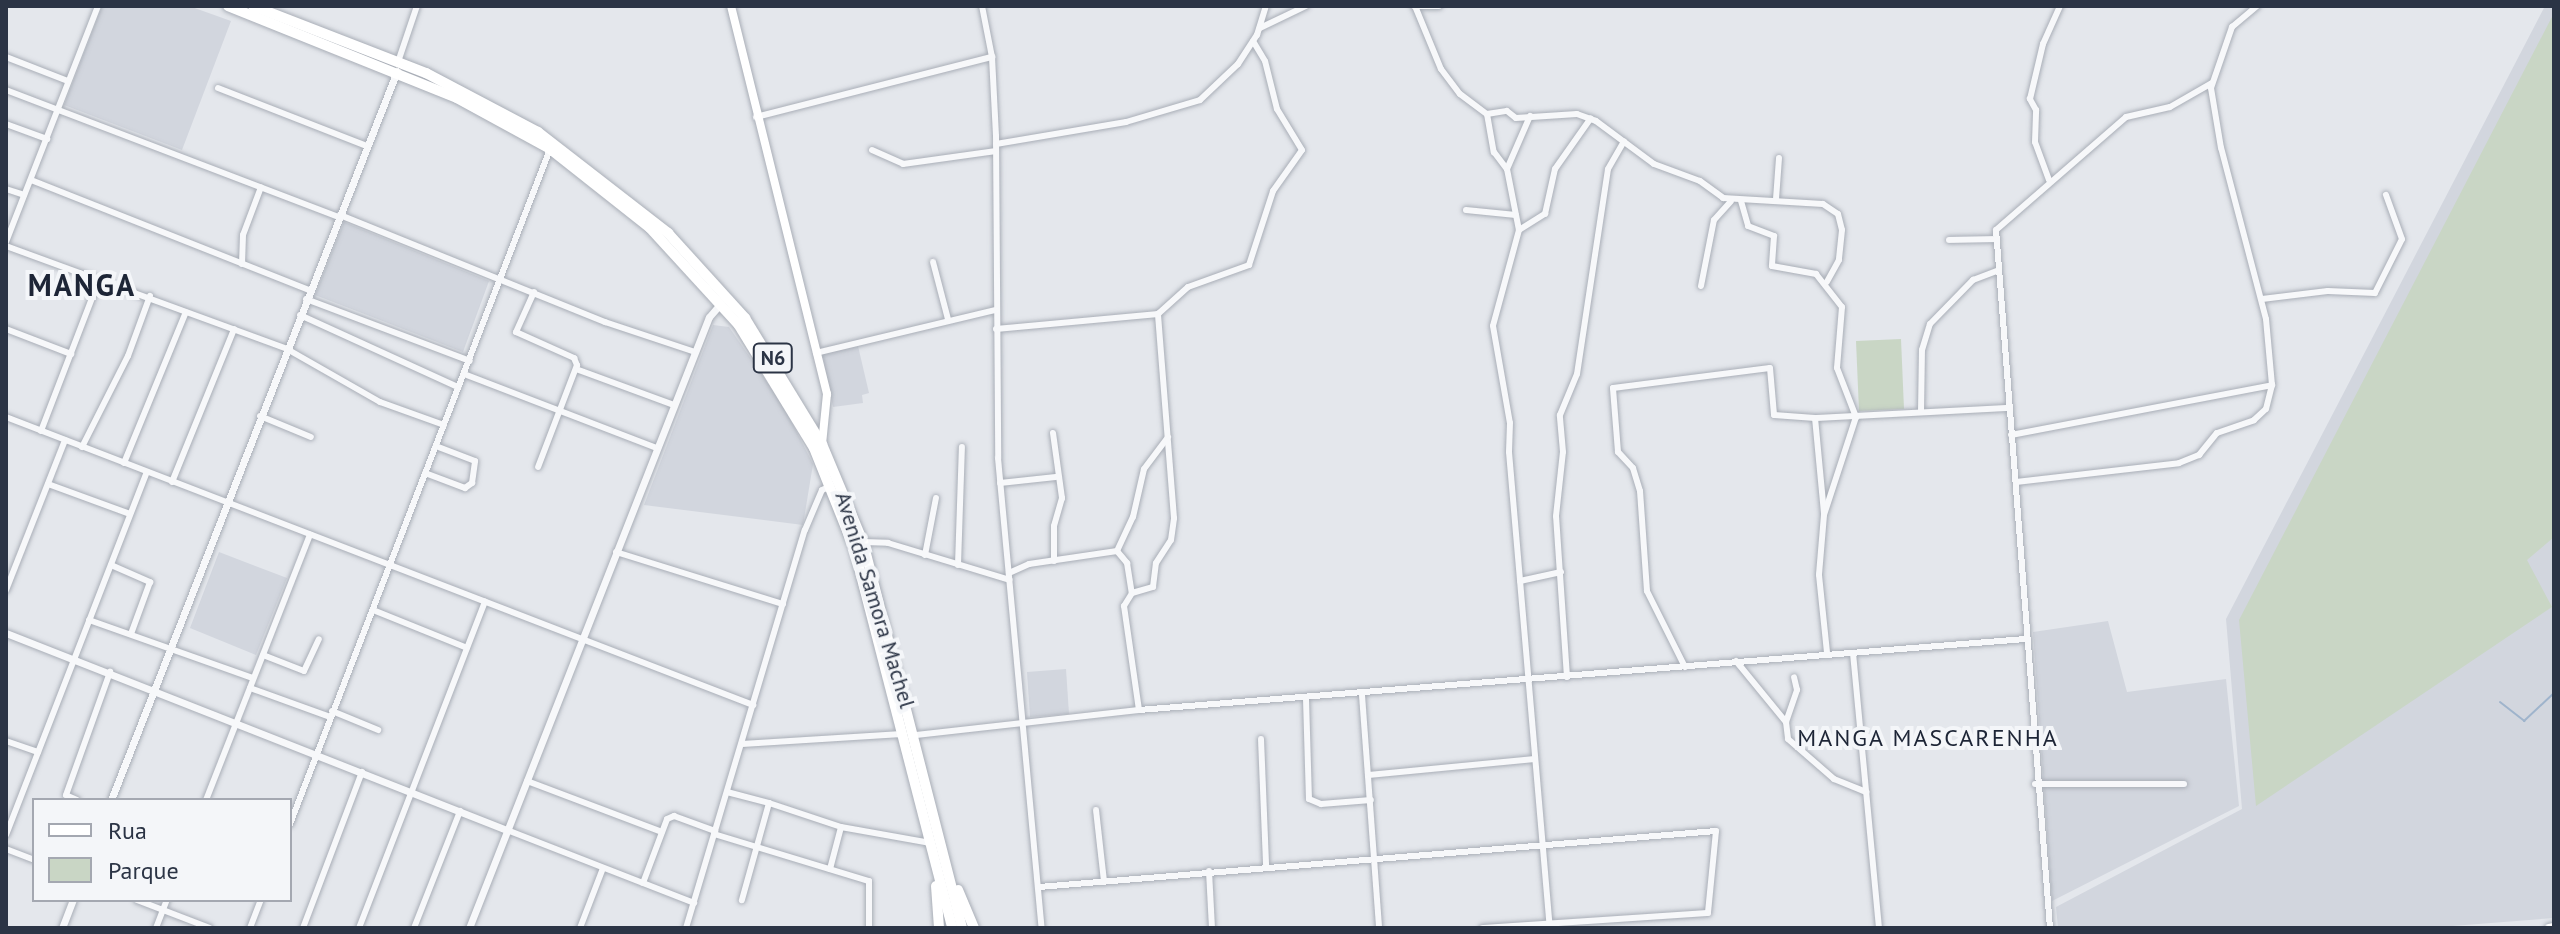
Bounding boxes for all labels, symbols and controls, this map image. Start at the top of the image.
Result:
district label: MANGA [28,267,136,303]
road number: N6 [751,342,795,374]
street label: Avenida Samora Machel [830,489,920,711]
district label: MANGA MASCARENHA [1797,724,2059,752]
legend [32,798,292,902]
text: Rua [108,815,147,846]
text: Parque [108,855,179,886]

